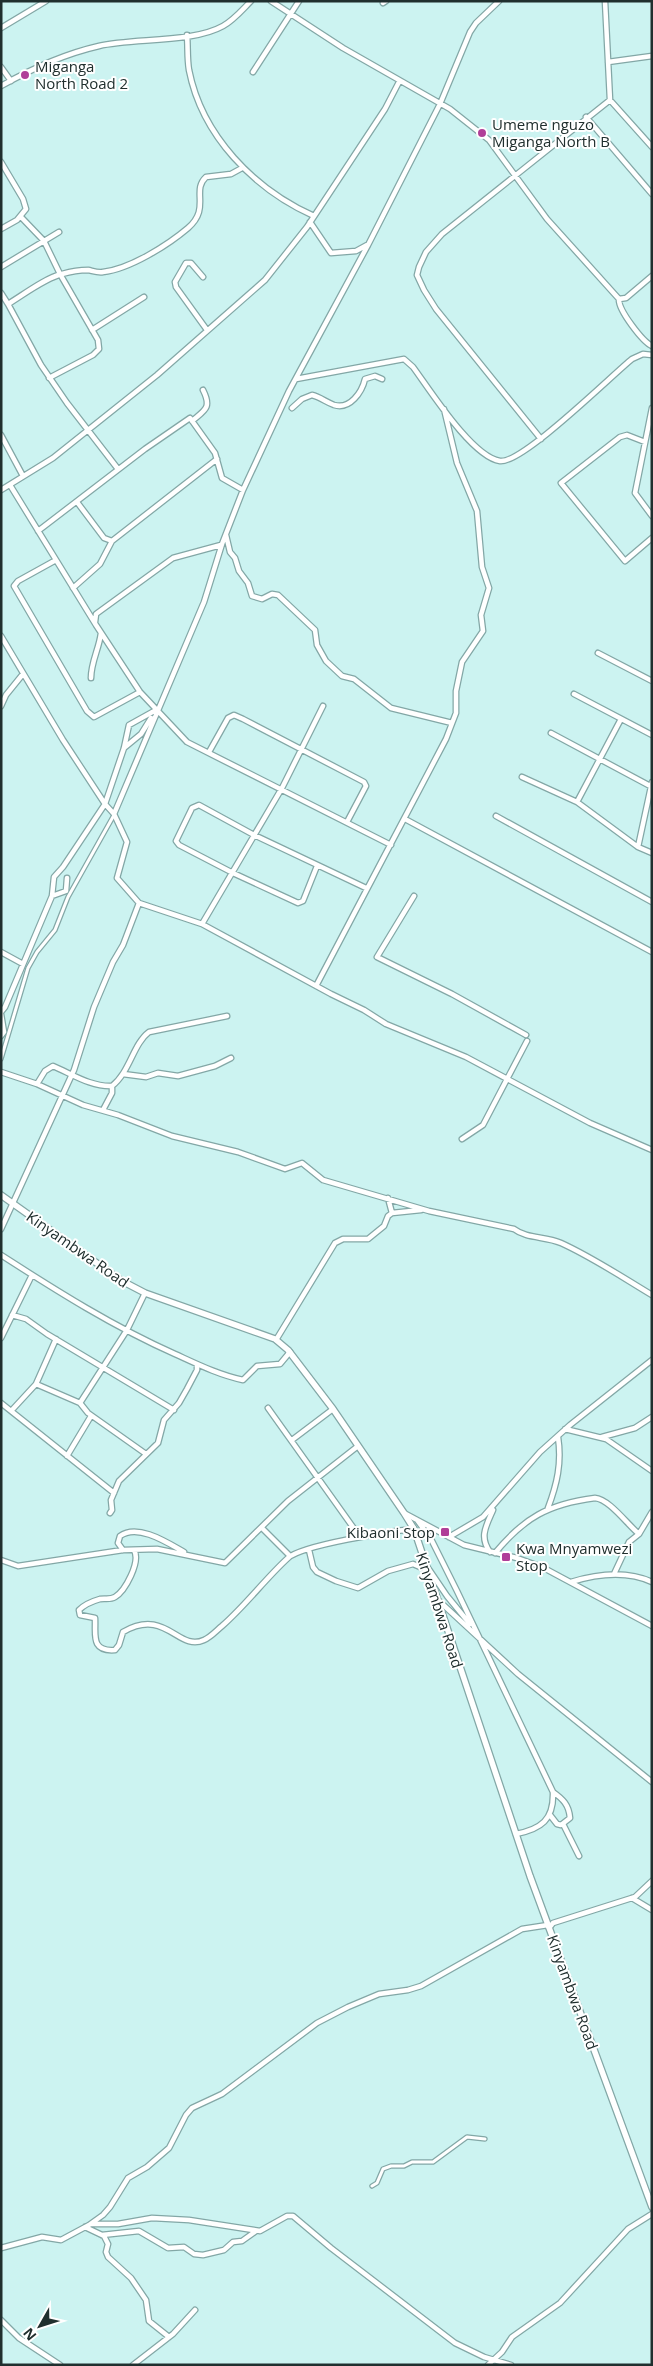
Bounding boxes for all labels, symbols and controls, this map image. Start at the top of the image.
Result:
place label: Miganga North Road 2 [35,56,128,93]
marker: Miganga North Road 2 [19,69,31,81]
place label: Umeme nguzo Miganga North B [492,114,610,151]
marker: Umeme nguzo Miganga North B [476,127,488,139]
street label: Kinyambwa Road [23,1206,133,1292]
place label: Kibaoni Stop [347,1522,435,1542]
marker: Kibaoni Stop [439,1526,451,1538]
place label: Kwa Mnyamwezi Stop [516,1538,632,1575]
street label: Kinyambwa Road [412,1549,468,1671]
marker: Kwa Mnyamwezi Stop [500,1551,512,1563]
street label: Kinyambwa Road [543,1932,603,2052]
north arrow [15,2301,65,2351]
text: N [19,2324,40,2345]

